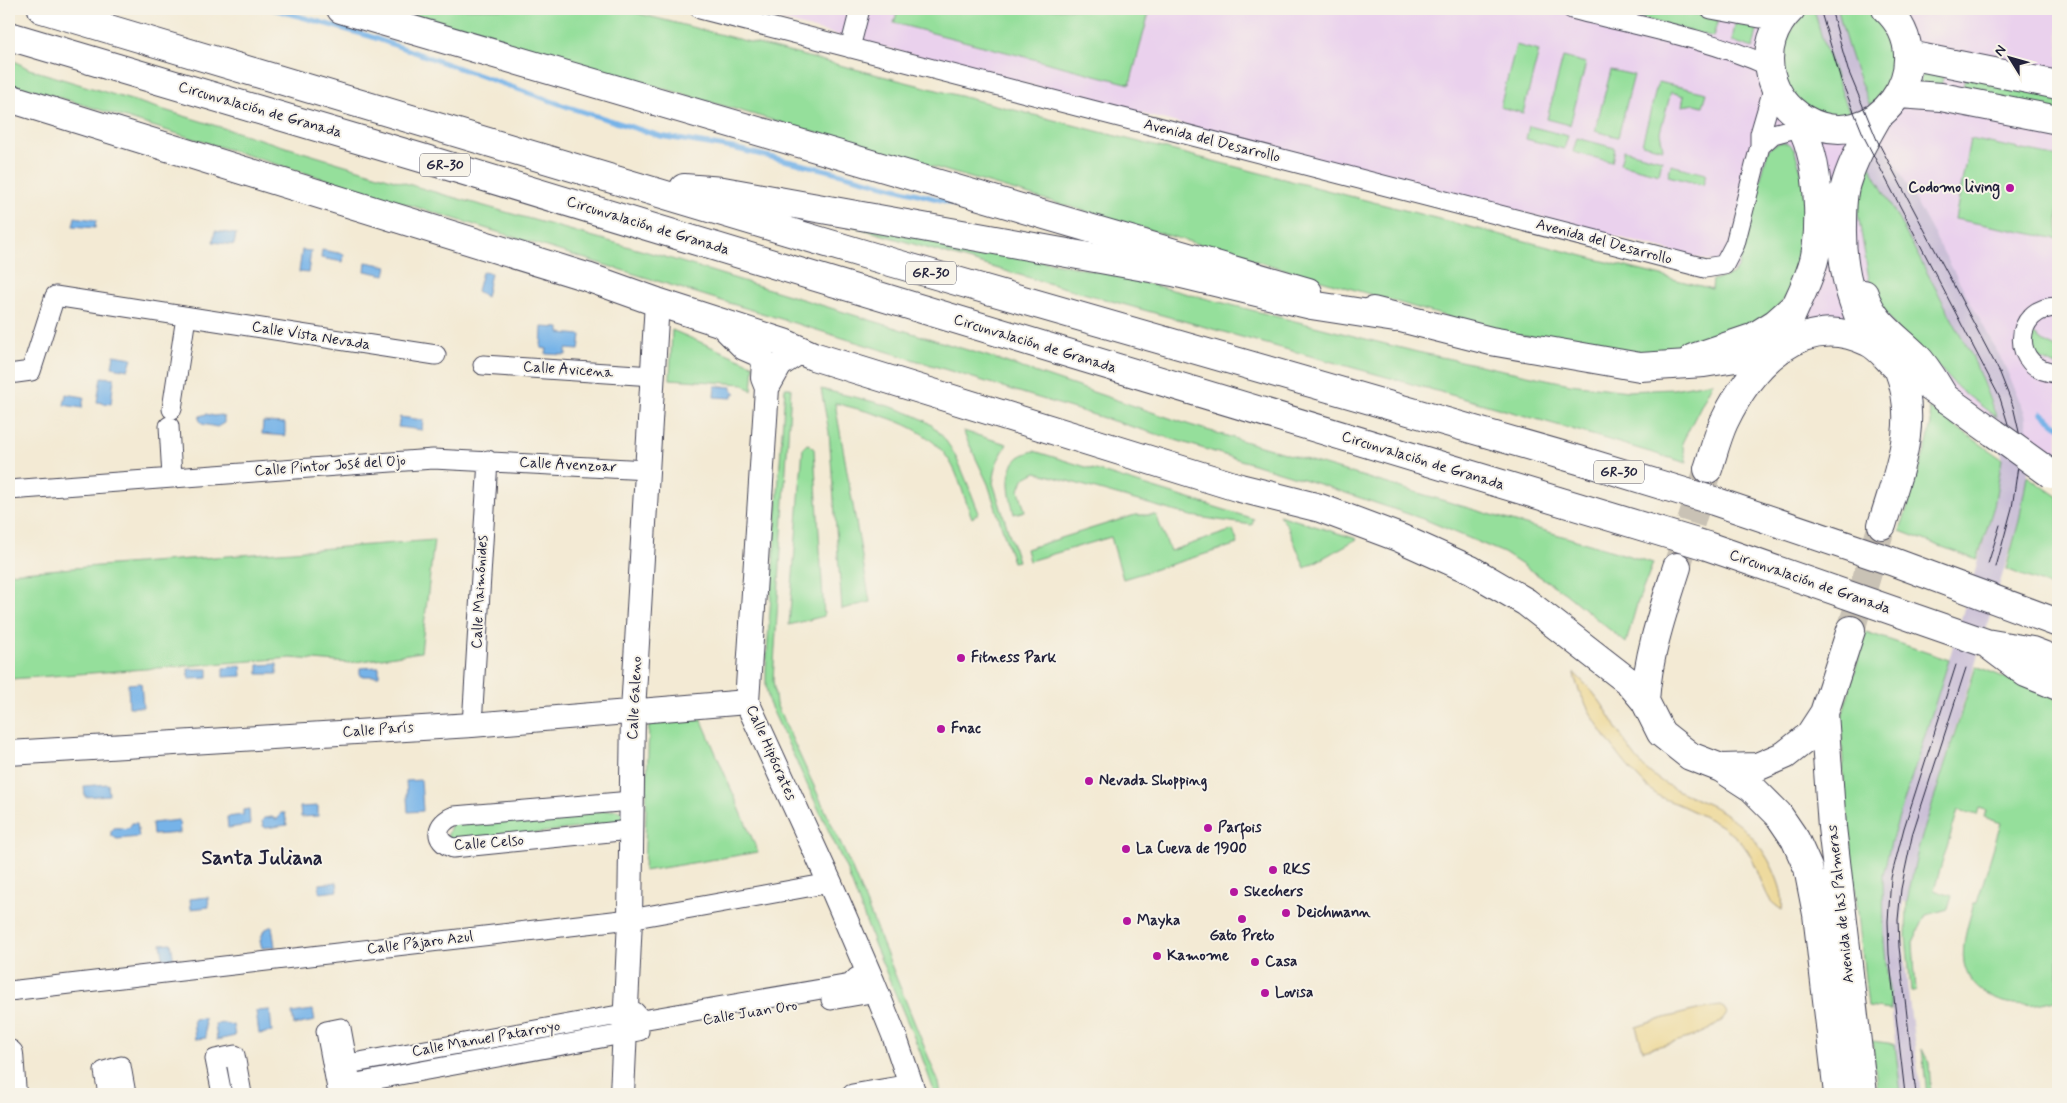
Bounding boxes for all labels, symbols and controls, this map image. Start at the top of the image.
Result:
north arrow [1984,32,2034,82]
text: N [1990,42,2010,60]
street label: Circunvalación de Granada [176,77,345,143]
street label: Avenida del Desarrollo [1142,114,1282,168]
road number: GR-30 [420,154,470,176]
place label: Codomo living [1908,178,2000,200]
marker: Codomo living [2004,182,2016,194]
street label: Circunvalación de Granada [564,192,732,260]
street label: Avenida del Desarrollo [1534,214,1674,270]
road number: GR-30 [906,262,956,284]
street label: Circunvalación de Granada [951,310,1119,378]
street label: Calle Vista Nevada [250,317,372,355]
street label: Calle Avicena [522,357,615,383]
street label: Circunvalación de Granada [1339,427,1507,495]
street label: Calle Pintor José del Ojo [254,451,407,481]
street label: Calle Avenzoar [519,452,617,478]
road number: GR-30 [1594,461,1644,484]
street label: Calle Maimónides [467,535,493,649]
street label: Circunvalación de Granada [1727,545,1894,619]
place label: Fitness Park [971,648,1057,668]
marker: Fitness Park [955,652,967,664]
street label: Calle Galeno [623,656,647,740]
street label: Calle Hipócrates [741,702,801,804]
street label: Calle París [342,718,415,742]
place label: Fnac [951,719,981,739]
marker: Fnac [935,723,947,735]
place label: Nevada Shopping [1099,771,1208,792]
marker: Nevada Shopping [1083,775,1095,787]
place label: Parfois [1218,818,1262,840]
marker: Parfois [1202,822,1214,834]
street label: Avenida de las Palmeras [1823,824,1859,984]
street label: Calle Celso [453,831,525,855]
place label: La Cueva de 1900 [1136,839,1247,859]
marker: La Cueva de 1900 [1120,843,1132,855]
district label: Santa Juliana [201,845,323,872]
place label: RKS [1283,860,1311,880]
marker: RKS [1267,864,1279,876]
place label: Skechers [1244,882,1304,902]
marker: Skechers [1228,886,1240,898]
place label: Deichmann [1296,903,1371,923]
marker: Deichmann [1280,907,1292,919]
place label: Mayka [1137,911,1180,931]
marker: Gato Preto [1236,913,1248,925]
marker: Mayka [1121,915,1133,927]
place label: Gato Preto [1210,926,1275,946]
street label: Calle Pájaro Azul [366,927,475,959]
place label: Kamome [1167,946,1229,966]
marker: Kamome [1151,950,1163,962]
place label: Casa [1265,952,1297,972]
marker: Casa [1249,956,1261,968]
place label: Lovisa [1275,983,1313,1003]
marker: Lovisa [1259,987,1271,999]
street label: Calle Juan Oro [701,996,799,1030]
street label: Calle Manuel Patarroyo [410,1016,562,1062]

